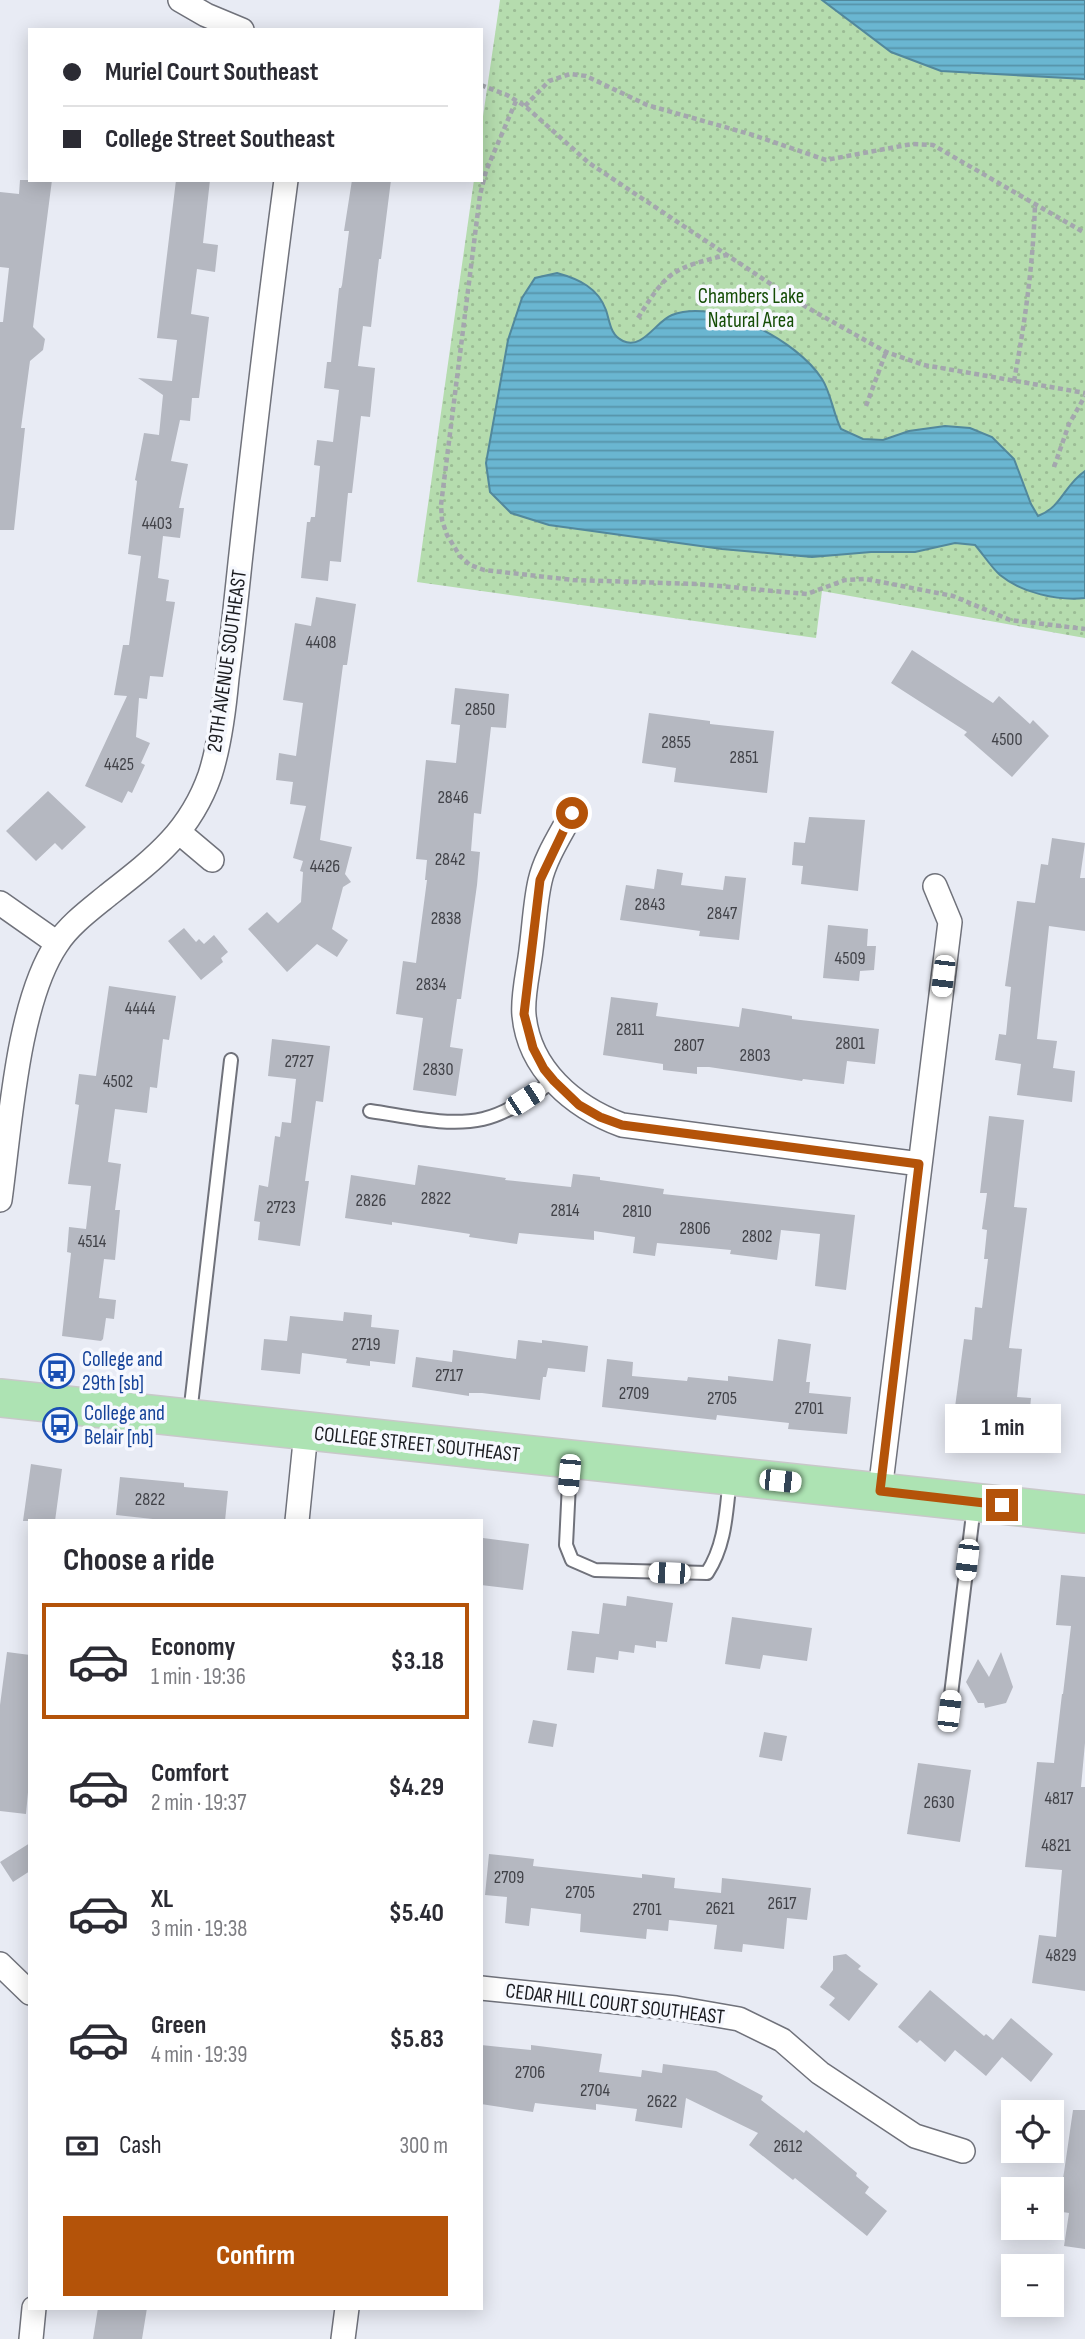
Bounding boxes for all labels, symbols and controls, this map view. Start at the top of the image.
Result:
text: Muriel Court Southeast [105,57,318,88]
text: College Street Southeast [105,124,335,155]
park label: Chambers Lake Natural Area [698,284,804,333]
house number: 4403 [142,513,172,534]
street label: 29TH AVENUE SOUTHEAST [202,568,252,754]
house number: 4408 [305,632,337,653]
house number: 2850 [465,699,495,720]
house number: 4500 [992,729,1022,750]
house number: 2855 [661,732,691,753]
house number: 2851 [730,747,759,768]
house number: 4425 [104,754,134,775]
house number: 2846 [437,787,469,808]
route start [556,797,588,829]
house number: 2842 [435,849,465,870]
house number: 4426 [310,856,340,877]
house number: 2843 [635,894,665,915]
house number: 2847 [707,903,738,924]
house number: 2838 [431,908,461,929]
house number: 4509 [835,948,865,969]
car [931,954,956,998]
house number: 2834 [416,974,447,995]
house number: 4444 [125,998,156,1019]
house number: 2811 [616,1019,645,1040]
house number: 2801 [835,1033,866,1054]
house number: 2807 [674,1035,705,1056]
house number: 2803 [740,1045,770,1066]
house number: 2727 [284,1051,314,1072]
house number: 2830 [423,1059,453,1080]
house number: 4502 [103,1071,133,1092]
car [502,1079,549,1119]
house number: 2822 [421,1188,451,1209]
house number: 2826 [356,1190,387,1211]
house number: 2723 [266,1197,296,1218]
house number: 2814 [550,1200,580,1221]
house number: 2810 [622,1201,652,1222]
house number: 2806 [679,1218,711,1239]
house number: 2802 [742,1226,772,1247]
house number: 4514 [78,1231,107,1252]
house number: 2719 [352,1334,381,1355]
place label: College and 29th [sb] [82,1347,163,1396]
bus stop icon: College and 29th [sb] [38,1352,76,1390]
house number: 2717 [435,1365,464,1386]
house number: 2709 [619,1383,649,1404]
house number: 2705 [707,1388,737,1409]
house number: 2701 [795,1398,824,1419]
place label: College and Belair [nb] [84,1401,165,1450]
callout: 1 min [944,1404,1060,1452]
bus stop icon: College and Belair [nb] [41,1406,79,1444]
text: 1 min [982,1414,1024,1442]
street label: COLLEGE STREET SOUTHEAST [313,1421,522,1467]
car [557,1453,582,1497]
car [759,1468,802,1494]
house number: 2822 [135,1489,165,1510]
route end [986,1489,1018,1521]
car [955,1538,980,1582]
text: Choose a ride [63,1541,215,1580]
car [648,1562,691,1584]
icon: car [67,1630,130,1693]
text: Economy [151,1632,235,1663]
text: $3.18 [390,1646,444,1677]
text: 1 min · 19:36 [151,1663,246,1691]
car [937,1689,962,1733]
icon: car [67,1756,130,1819]
text: Comfort [151,1758,229,1789]
text: $4.29 [388,1772,444,1803]
house number: 4817 [1045,1788,1074,1809]
text: 2 min · 19:37 [151,1789,246,1817]
house number: 2630 [924,1792,954,1813]
house number: 4821 [1041,1835,1071,1856]
house number: 2709 [494,1867,524,1888]
icon: car [67,1882,130,1945]
house number: 2705 [565,1882,595,1903]
text: XL [151,1884,173,1915]
house number: 2617 [768,1893,797,1914]
text: $5.40 [389,1898,444,1929]
house number: 2621 [705,1898,735,1919]
house number: 2701 [633,1899,662,1920]
text: 3 min · 19:38 [151,1915,247,1943]
house number: 4829 [1045,1945,1077,1966]
street label: CEDAR HILL COURT SOUTHEAST [504,1978,726,2030]
icon: car [67,2008,130,2071]
text: Green [151,2010,206,2041]
text: $5.83 [390,2024,444,2055]
text: 4 min · 19:39 [151,2041,247,2069]
house number: 2706 [515,2062,545,2083]
house number: 2704 [580,2080,611,2101]
house number: 2622 [647,2091,677,2112]
map controls [1001,2100,1064,2317]
button: locate [1001,2100,1064,2163]
icon: cash [63,2127,101,2165]
text: Cash [119,2130,162,2161]
text: 300 m [399,2132,448,2160]
house number: 2612 [773,2136,803,2157]
button: + [1001,2177,1064,2240]
button: Confirm [63,2216,448,2296]
button: − [1001,2254,1064,2317]

